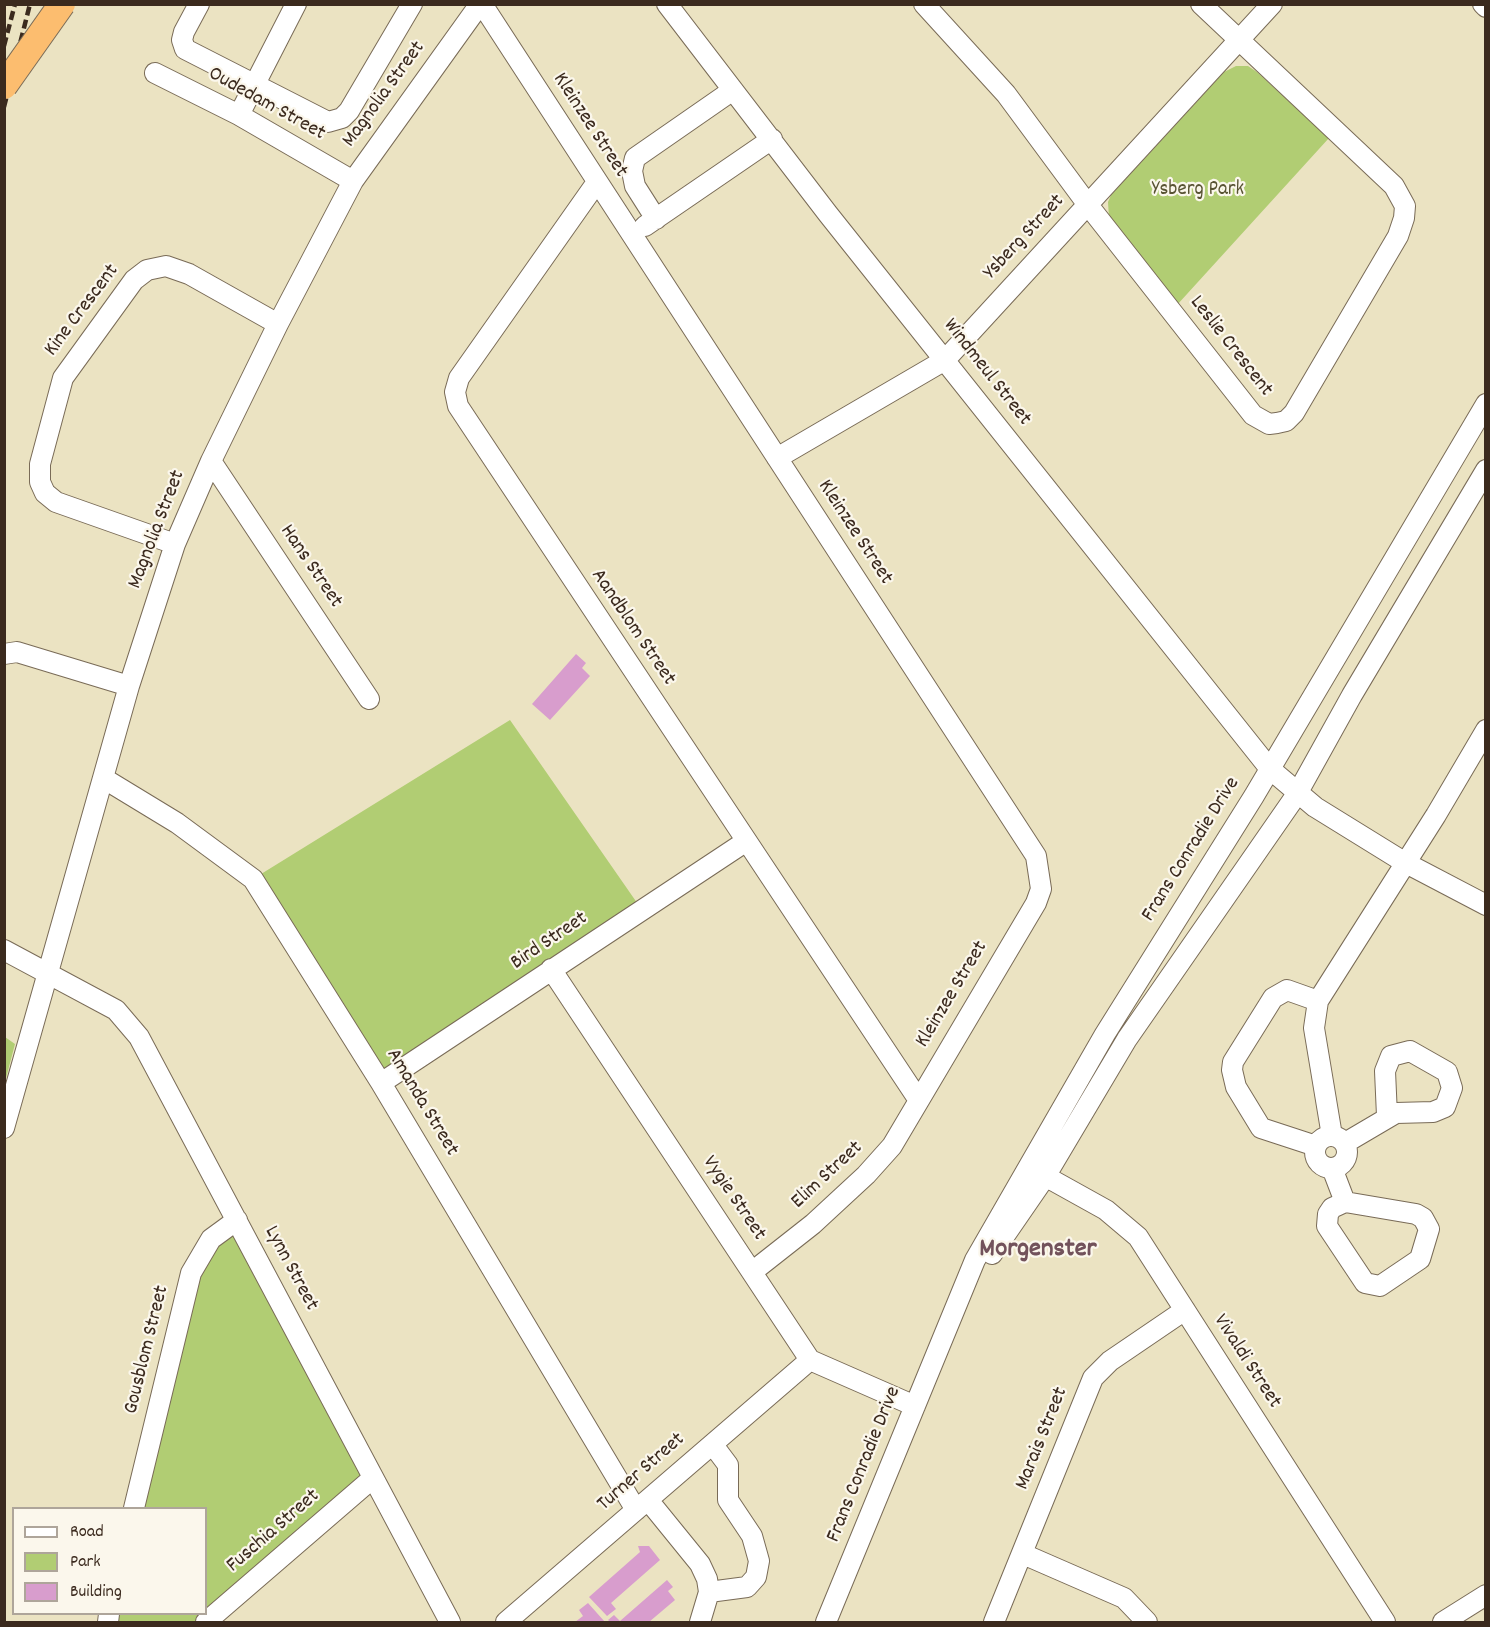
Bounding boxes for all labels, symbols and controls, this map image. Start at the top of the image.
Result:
street label: Magnolia Street [338,37,432,153]
street label: Oudedam Street [203,62,329,148]
street label: Kleinzee Street [546,69,632,183]
park label: Ysberg Park [1152,178,1244,204]
street label: Ysberg Street [979,190,1071,286]
street label: Kine Crescent [40,260,126,362]
street label: Leslie Crescent [1183,292,1277,402]
street label: Windmeul Street [936,314,1036,432]
street label: Magnolia Street [124,467,192,593]
street label: Kleinzee Street [811,476,897,590]
street label: Hans Street [273,521,347,613]
street label: Aandblom Street [584,565,680,691]
street label: Frans Conradie Drive [1137,773,1247,927]
street label: Bird Street [507,907,593,977]
street label: Kleinzee Street [911,937,995,1053]
street label: Amanda Street [379,1045,463,1161]
street label: Elim Street [787,1137,869,1215]
street label: Vygie Street [696,1152,770,1246]
street label: Lynn Street [257,1222,323,1316]
district label: Morgenster [979,1235,1097,1267]
street label: Gousblom Street [120,1283,176,1417]
street label: Vivaldi Street [1206,1310,1286,1414]
street label: Frans Conradie Drive [822,1383,908,1547]
street label: Marais Street [1011,1384,1075,1494]
street label: Turner Street [593,1428,691,1518]
street label: Fuschia Street [222,1485,326,1579]
legend [12,1507,207,1615]
text: Road [70,1520,104,1545]
text: Park [70,1550,101,1575]
text: Building [70,1580,122,1605]

